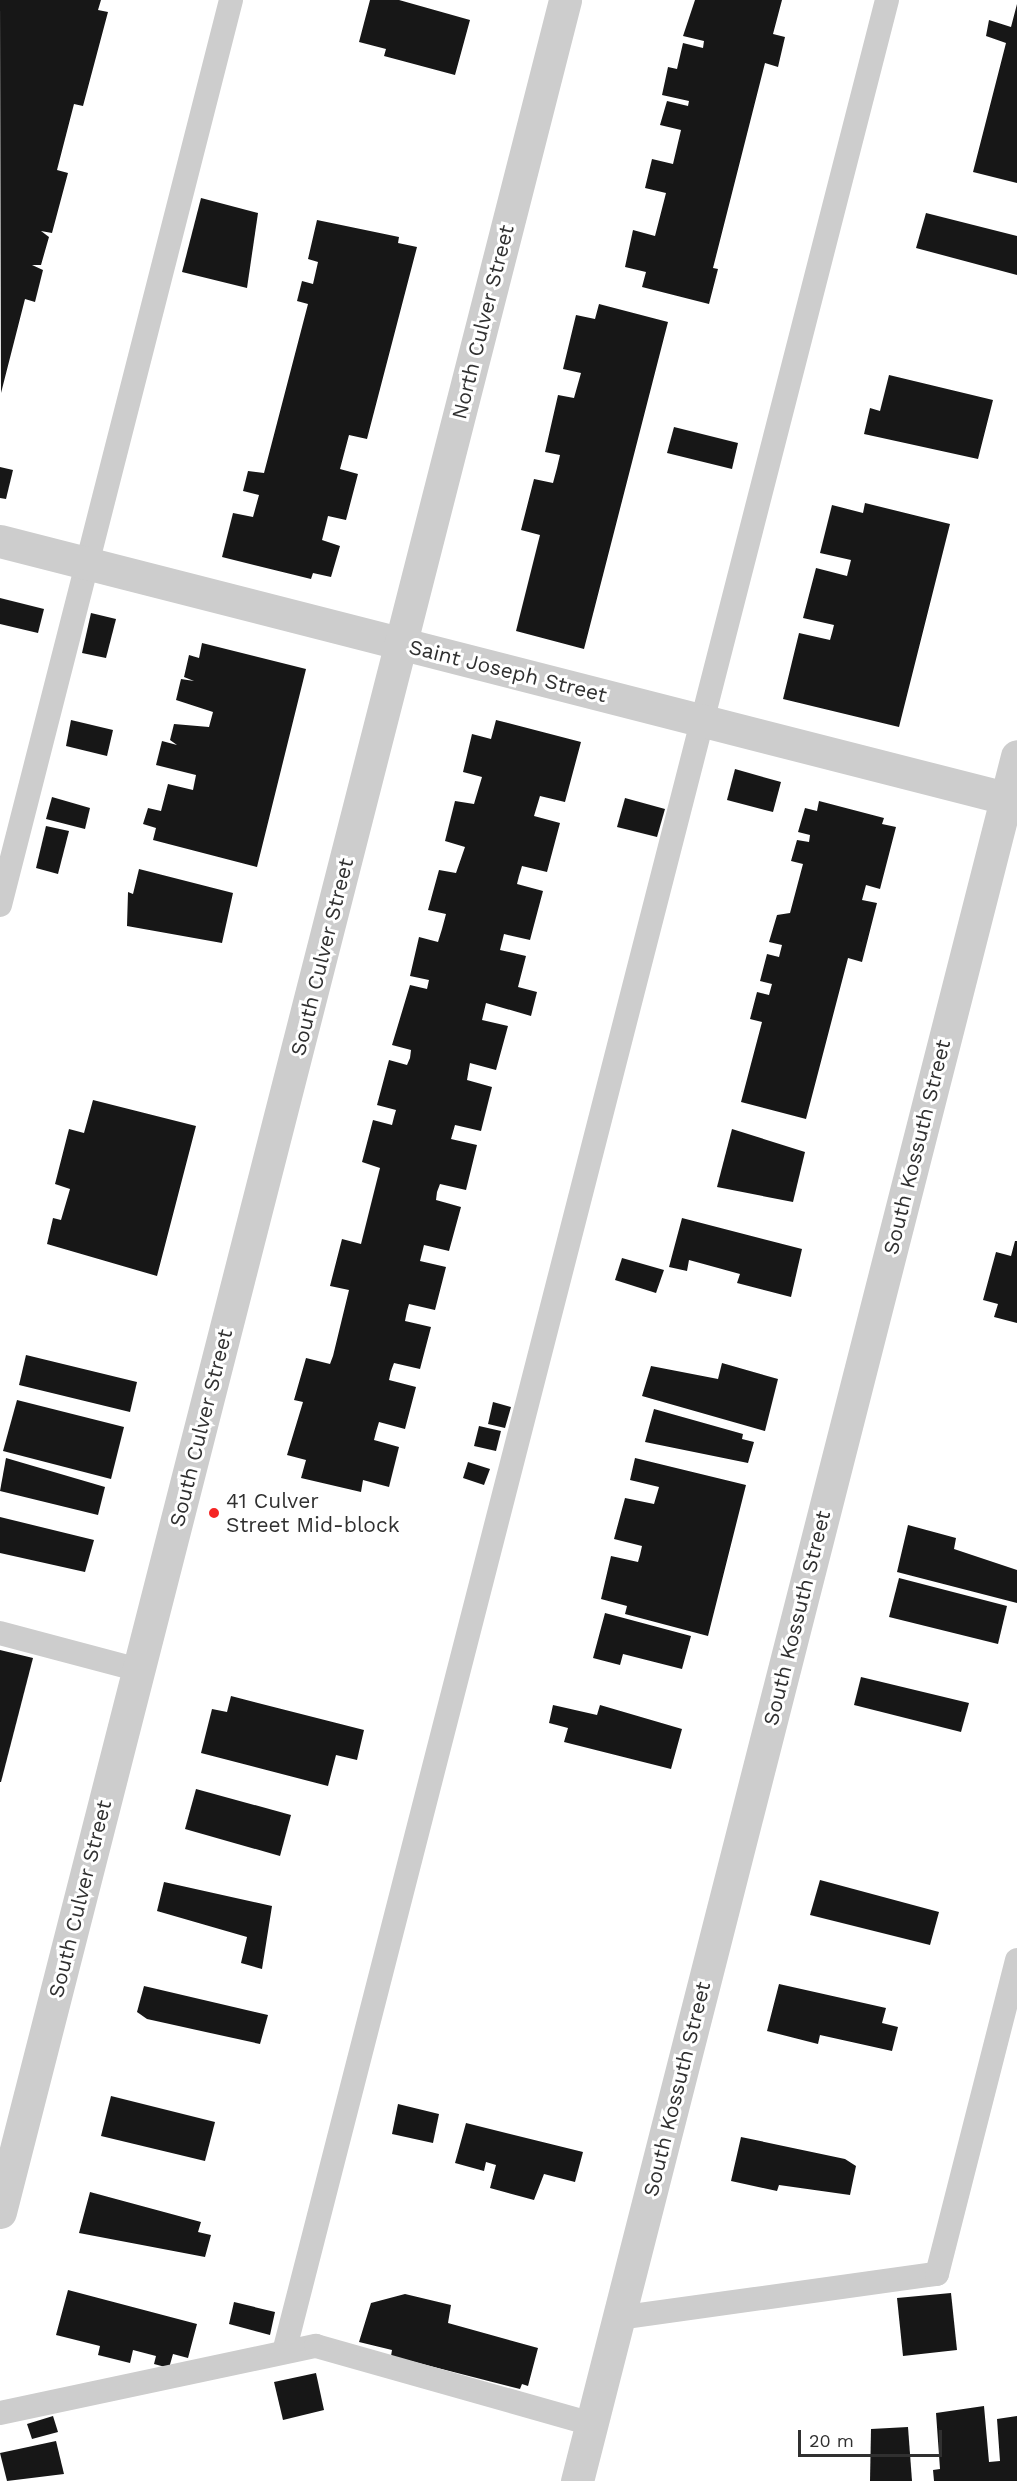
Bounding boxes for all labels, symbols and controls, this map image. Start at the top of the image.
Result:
street label: North Culver Street [447,222,519,422]
street label: Saint Joseph Street [406,634,610,708]
street label: South Culver Street [285,855,359,1059]
street label: South Kossuth Street [878,1037,956,1257]
street label: South Culver Street [164,1326,238,1530]
place label: 41 Culver Street Mid-block [226,1488,400,1538]
marker: 41 Culver Street Mid-block [207,1506,221,1520]
street label: South Kossuth Street [758,1508,836,1728]
street label: South Culver Street [43,1797,117,2001]
street label: South Kossuth Street [638,1979,716,2199]
scale bar [801,2418,945,2456]
text: 20 m [809,2430,854,2451]

